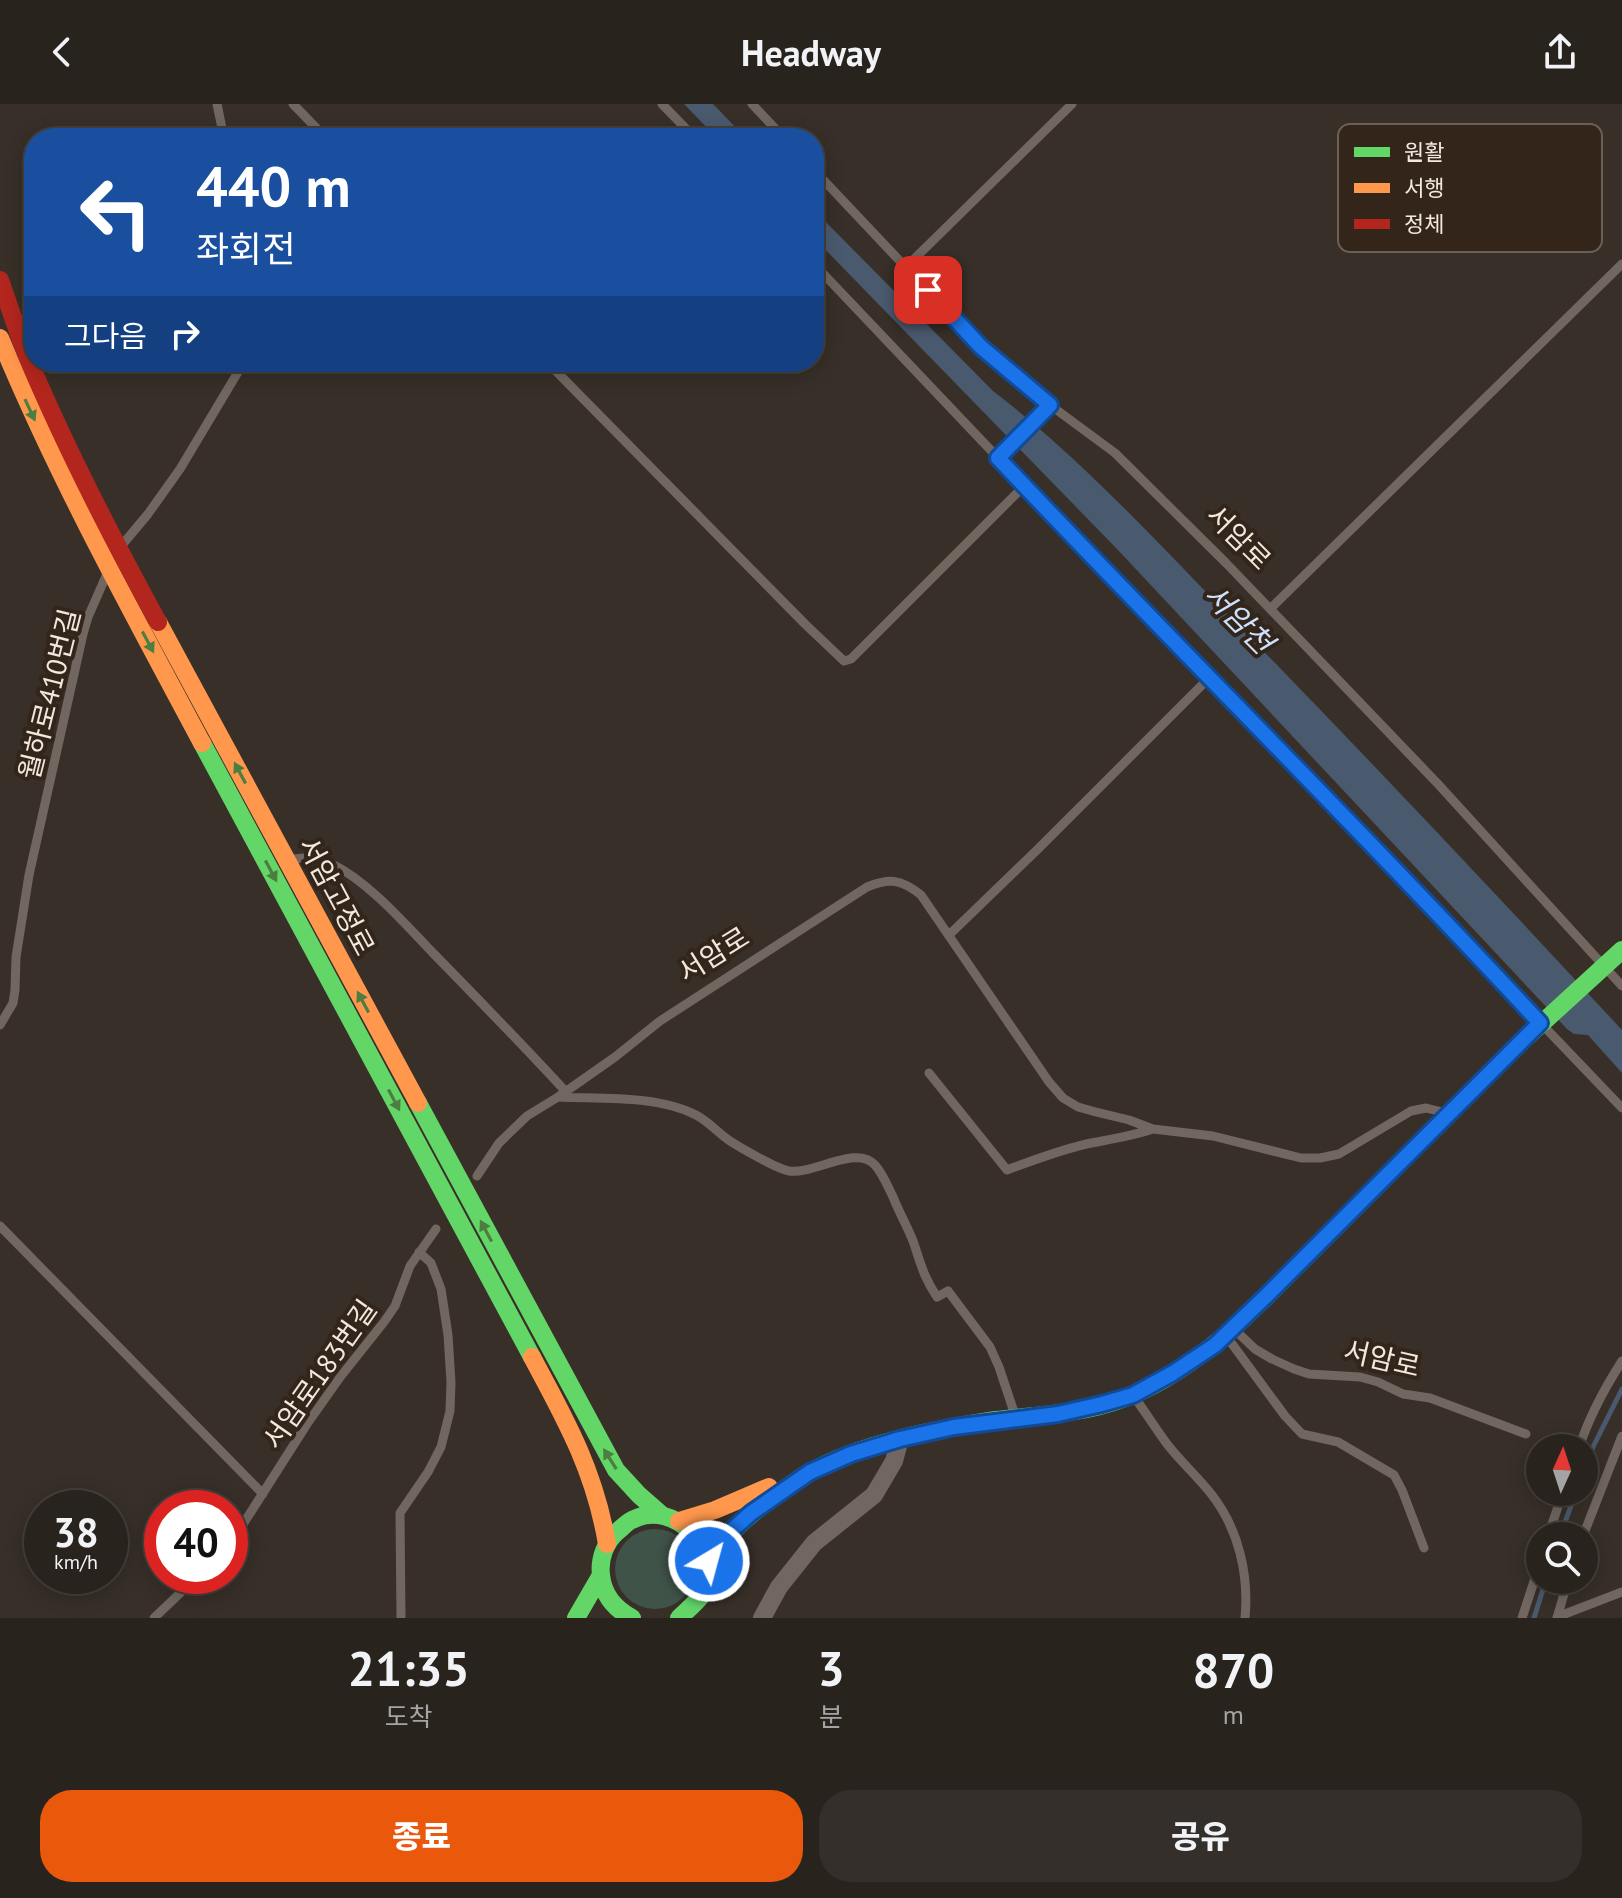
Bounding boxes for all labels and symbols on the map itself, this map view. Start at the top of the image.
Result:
legend [1338,124,1602,252]
text: 원활 [1404,138,1444,166]
text: 서행 [1404,174,1444,202]
text: 정체 [1404,210,1444,238]
pin [894,256,962,324]
one-way arrow [23,399,37,422]
street label: 서암로 [1199,497,1279,577]
water label: 서암천 [1196,575,1284,663]
street label: 월하로410번길 [10,605,88,783]
one-way arrow [141,631,154,654]
one-way arrow [234,761,247,784]
street label: 서암고정로 [290,830,384,962]
one-way arrow [264,860,278,882]
street label: 서암로 [670,918,756,990]
one-way arrow [356,991,370,1013]
one-way arrow [387,1089,401,1112]
one-way arrow [479,1220,493,1242]
street label: 서암로183번길 [254,1292,384,1456]
street label: 서암로 [1340,1331,1424,1385]
north arrow [1526,1434,1598,1506]
one-way arrow [603,1448,617,1470]
speed limit sign: 40 [144,1490,248,1594]
position arrow [667,1519,751,1603]

